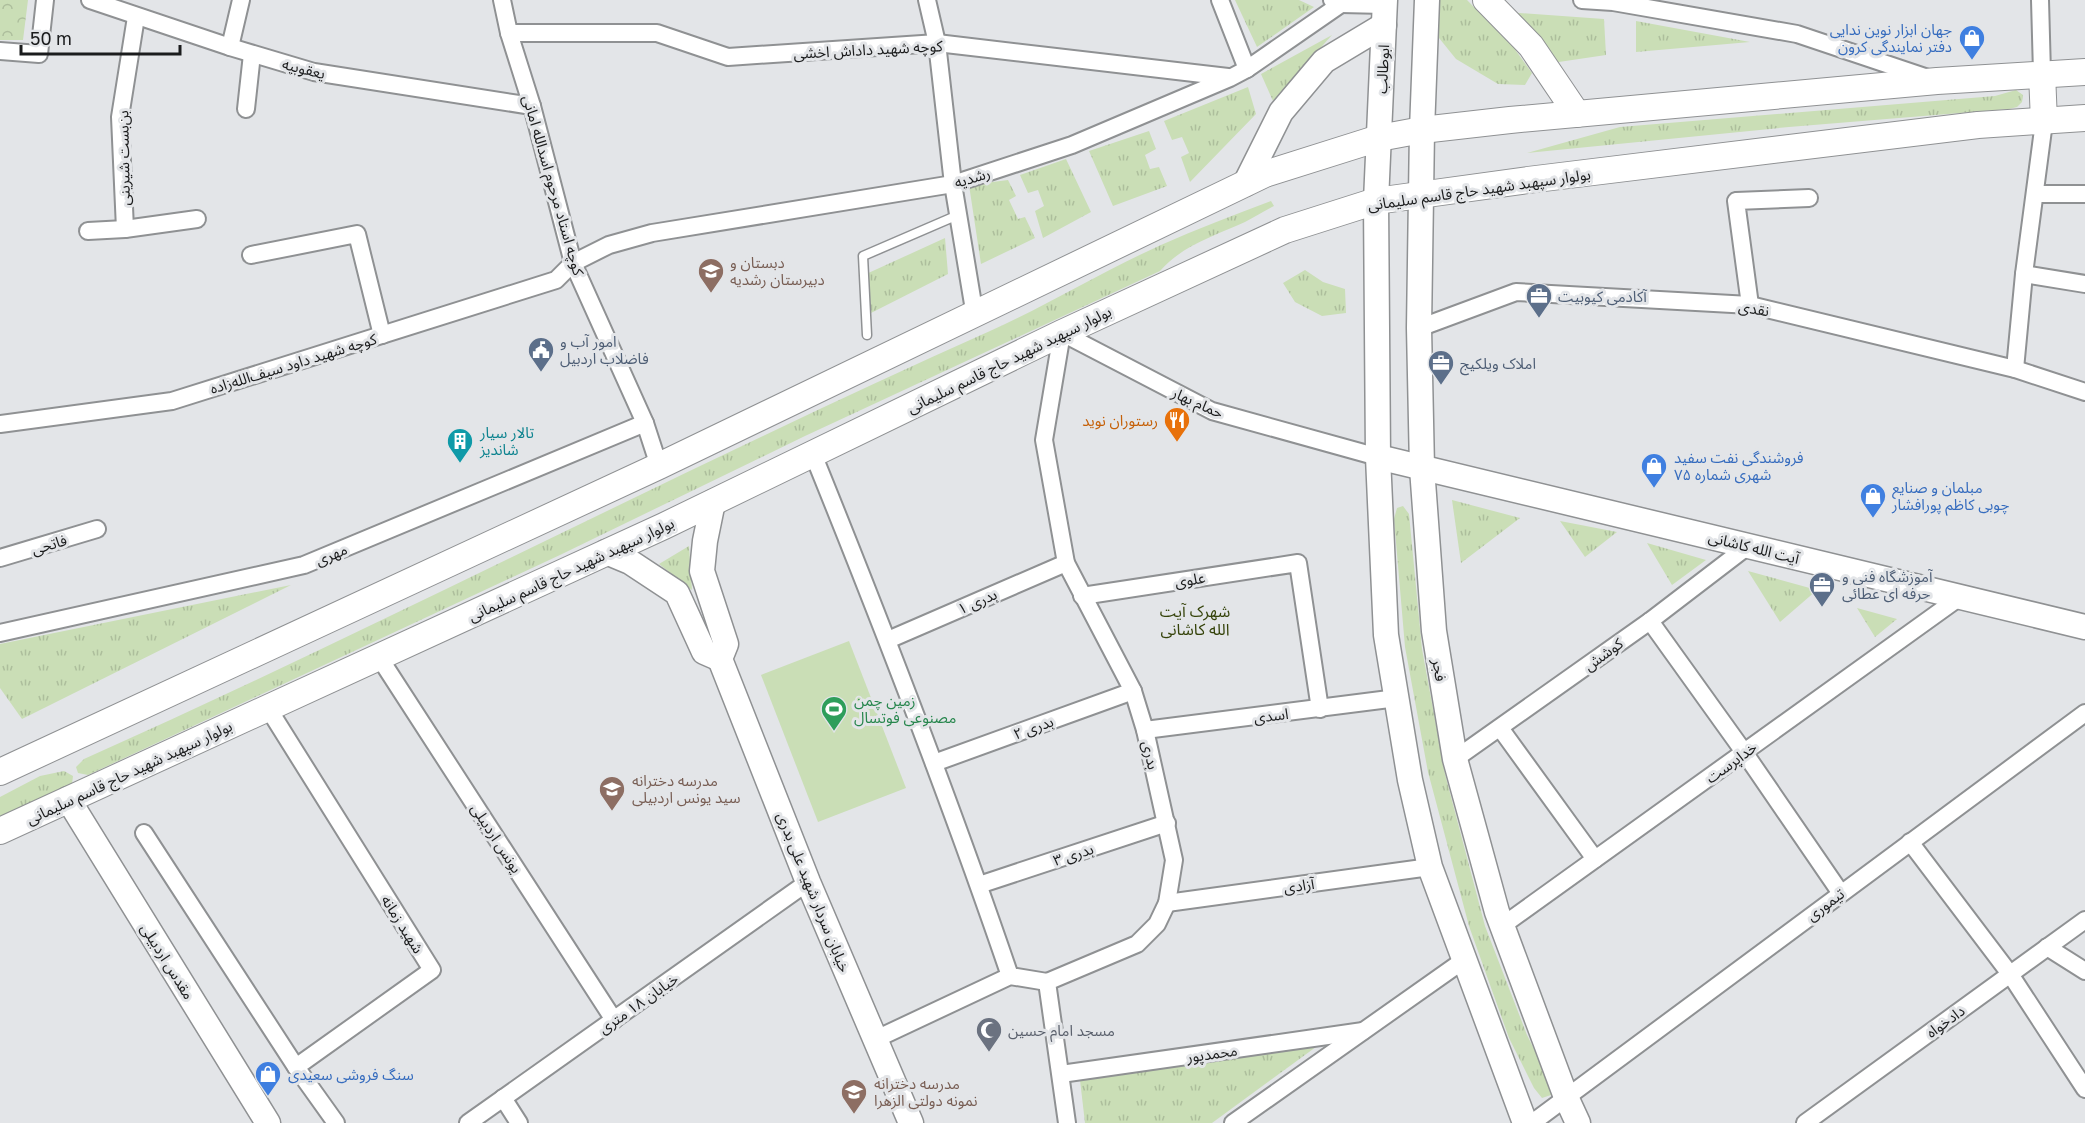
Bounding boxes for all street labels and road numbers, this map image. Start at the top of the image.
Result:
street label: کوچه شهید داداش اخشی [793,36,944,64]
street label: ابوطالب [1372,44,1393,94]
street label: یعقوبیه [280,54,327,83]
street label: کوچه استاد مرحوم اسدالله امانی [517,93,589,279]
street label: بن‌بست شیرینی [113,110,134,206]
street label: رشدیه [952,163,992,192]
street label: بولوار سپهبد شهید حاج قاسم سلیمانی [1366,164,1592,218]
street label: نقدی [1737,297,1771,320]
street label: بولوار سپهبد شهید حاج قاسم سلیمانی [904,302,1116,420]
street label: کوچه شهید داود سیف‌الله‌زاده [208,329,380,399]
street label: حمام بهار [1167,382,1227,424]
street label: بولوار سپهبد شهید حاج قاسم سلیمانی [465,513,678,628]
street label: آیت الله کاشانی [1706,527,1802,568]
street label: فاتحی [29,530,69,559]
street label: مهری [312,539,350,570]
street label: علوی [1174,568,1207,591]
street label: بدری ۱ [954,584,1000,619]
street label: کوشش [1580,633,1627,675]
street label: فجر [1428,657,1451,683]
street label: اسدی [1253,704,1289,727]
street label: بدری ۲ [1011,711,1056,743]
street label: بولوار سپهبد شهید حاج قاسم سلیمانی [23,716,236,831]
street label: خداپرست [1702,737,1761,788]
street label: بدری [1138,739,1163,771]
street label: یونس اردبیلی [467,800,526,877]
street label: خیابان سردار شهید علی بدری [773,809,854,975]
street label: بدری ۳ [1051,839,1096,870]
street label: آزادی [1283,874,1316,897]
street label: تیموری [1803,884,1848,925]
street label: شهید زمانه [377,892,428,957]
street label: مقدس اردبیلی [137,920,198,1003]
street label: خیابان ۱۸ متری [595,969,682,1038]
street label: دادخواه [1922,1001,1968,1042]
street label: محمدپور [1184,1041,1239,1068]

